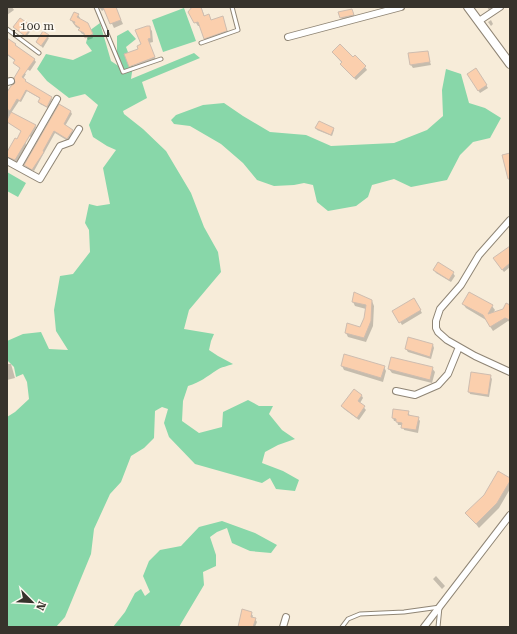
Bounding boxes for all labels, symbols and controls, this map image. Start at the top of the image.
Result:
scale bar [14,12,108,38]
text: 100 m [20,19,54,33]
north arrow [12,582,52,622]
text: N [33,599,48,613]

